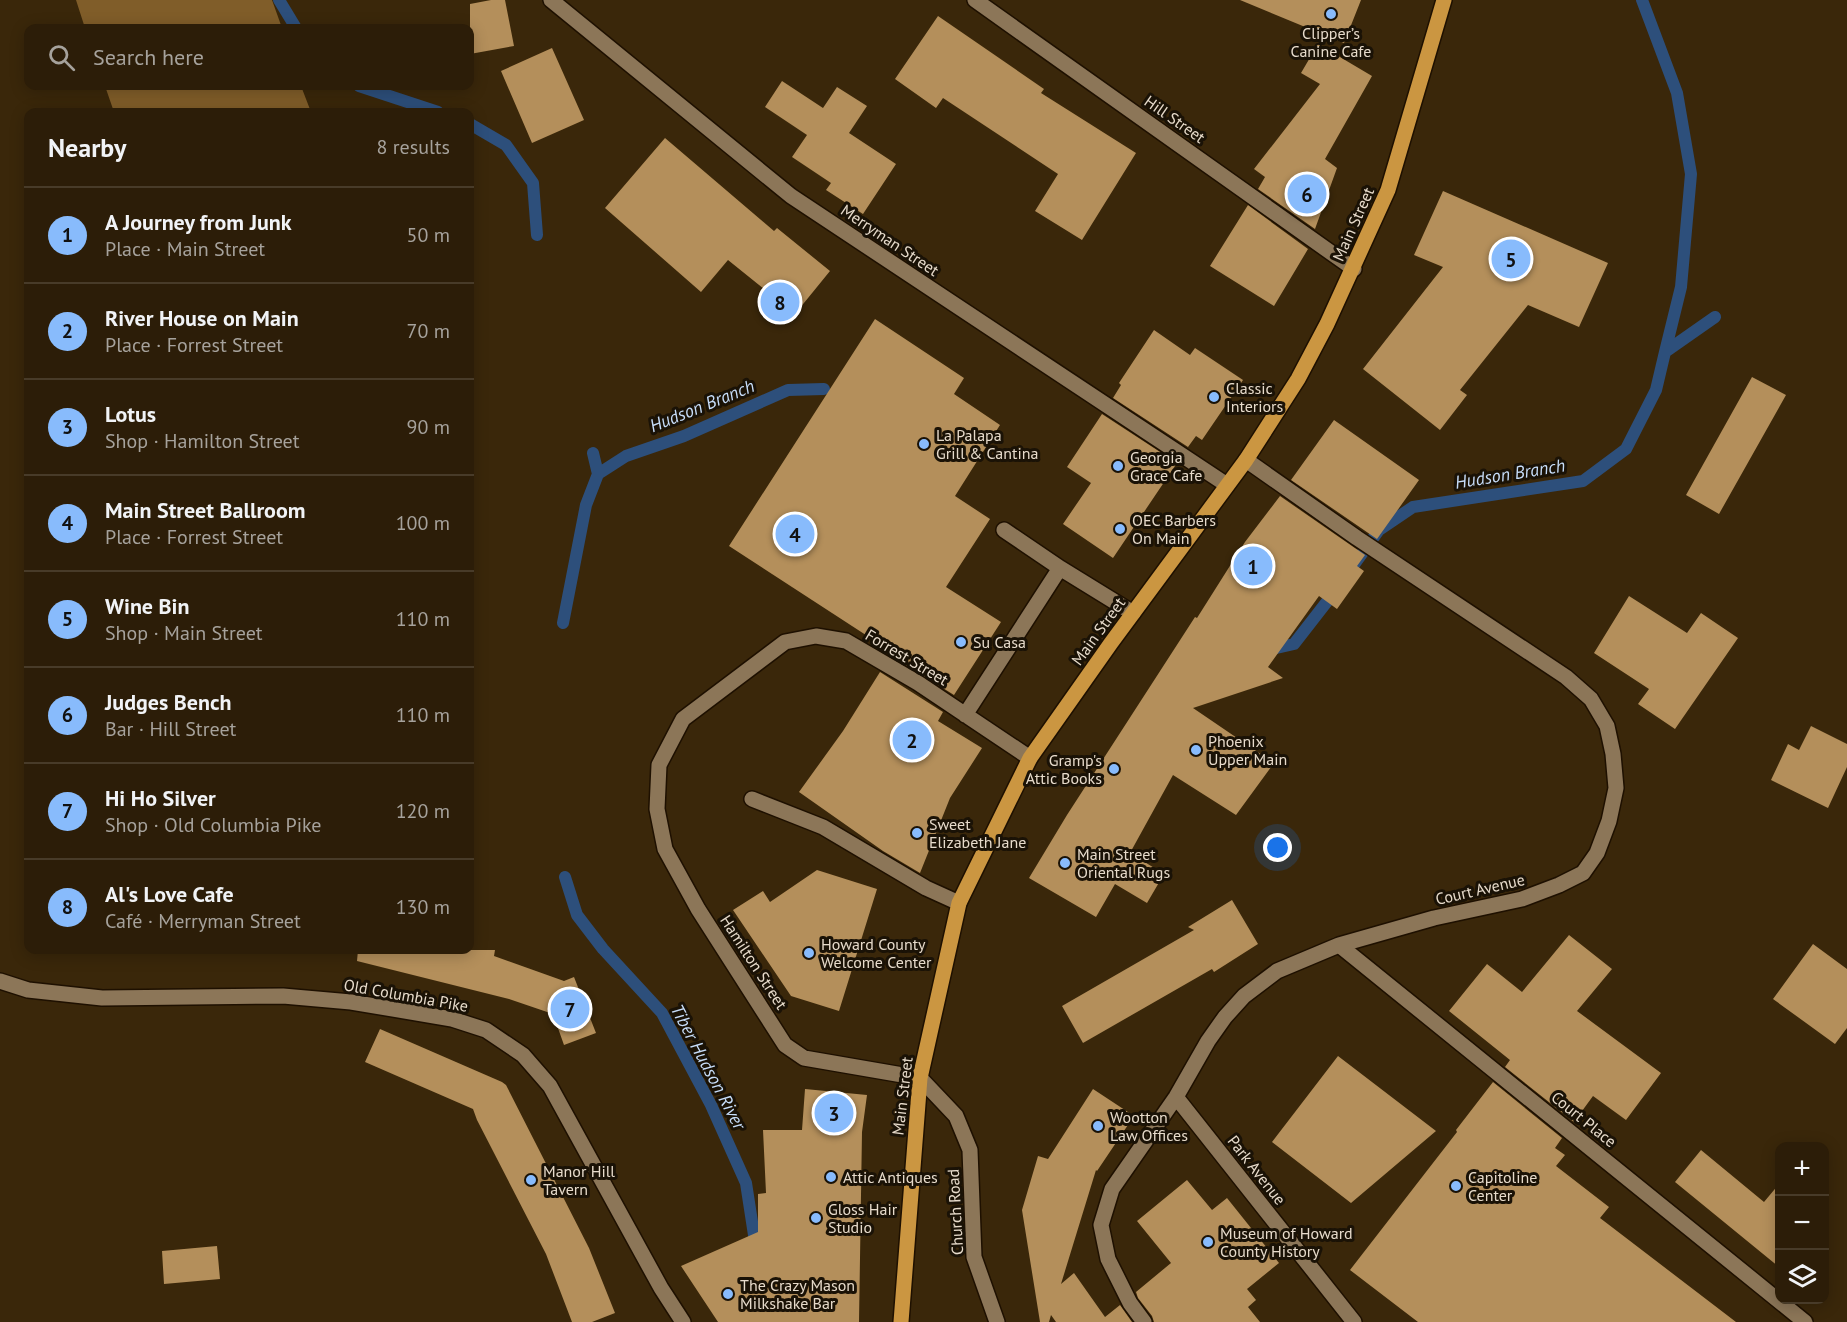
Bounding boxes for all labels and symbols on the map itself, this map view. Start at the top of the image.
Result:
marker: Clipper’s Canine Cafe [1324,7,1338,21]
place label: Clipper’s Canine Cafe [1291,23,1371,61]
street label: Hill Street [1141,91,1210,147]
pin: 6 [1288,172,1326,216]
street label: Main Street [1328,183,1378,264]
street label: Merryman Street [837,200,943,280]
pin: 5 [1492,236,1530,282]
pin: 8 [760,280,800,324]
water label: Hudson Branch [646,374,758,437]
place label: Classic Interiors [1226,378,1284,416]
marker: Classic Interiors [1207,390,1221,404]
place label: La Palapa Grill & Cantina [936,425,1038,463]
marker: La Palapa Grill & Cantina [917,437,931,451]
place label: Georgia Grace Cafe [1130,447,1202,485]
water label: Hudson Branch [1453,453,1567,494]
marker: Georgia Grace Cafe [1111,459,1125,473]
place label: OEC Barbers On Main [1132,510,1216,548]
pin: 4 [776,512,814,556]
marker: OEC Barbers On Main [1113,522,1127,536]
pin: 1 [1234,544,1272,588]
street label: Main Street [1067,593,1130,669]
street label: Forrest Street [862,624,953,690]
place label: Su Casa [973,632,1026,652]
marker: Su Casa [954,635,968,649]
pin: 2 [892,718,932,762]
place label: Phoenix Upper Main [1208,731,1287,769]
marker: Phoenix Upper Main [1189,743,1203,757]
place label: Gramp's Attic Books [1026,750,1102,788]
marker: Gramp's Attic Books [1107,762,1121,776]
place label: Sweet Elizabeth Jane [929,814,1026,852]
marker: Sweet Elizabeth Jane [910,826,924,840]
your location [1263,833,1292,862]
place label: Main Street Oriental Rugs [1077,844,1170,882]
marker: Main Street Oriental Rugs [1058,856,1072,870]
street label: Court Avenue [1433,869,1527,909]
street label: Hamilton Street [716,911,792,1013]
place label: Howard County Welcome Center [821,934,932,972]
marker: Howard County Welcome Center [802,946,816,960]
street label: Old Columbia Pike [342,974,470,1016]
pin: 7 [550,986,590,1032]
water label: Tiber Hudson River [666,1000,752,1134]
street label: Main Street [887,1055,917,1136]
street label: Court Place [1547,1087,1621,1151]
pin: 3 [814,1090,854,1136]
place label: Wootton Law Offices [1110,1107,1188,1145]
marker: Wootton Law Offices [1091,1119,1105,1133]
street label: Park Avenue [1224,1131,1290,1209]
place label: Manor Hill Tavern [543,1161,615,1199]
place label: Attic Antiques [843,1167,938,1187]
place label: Capitoline Center [1468,1167,1537,1205]
street label: Church Road [943,1168,967,1256]
marker: Attic Antiques [824,1170,838,1184]
marker: Manor Hill Tavern [524,1173,538,1187]
marker: Capitoline Center [1449,1179,1463,1193]
place label: Gloss Hair Studio [828,1199,898,1237]
marker: Gloss Hair Studio [809,1211,823,1225]
place label: Museum of Howard County History [1220,1223,1353,1261]
marker: Museum of Howard County History [1201,1235,1215,1249]
place label: The Crazy Mason Milkshake Bar [740,1275,855,1313]
marker: The Crazy Mason Milkshake Bar [721,1287,735,1301]

